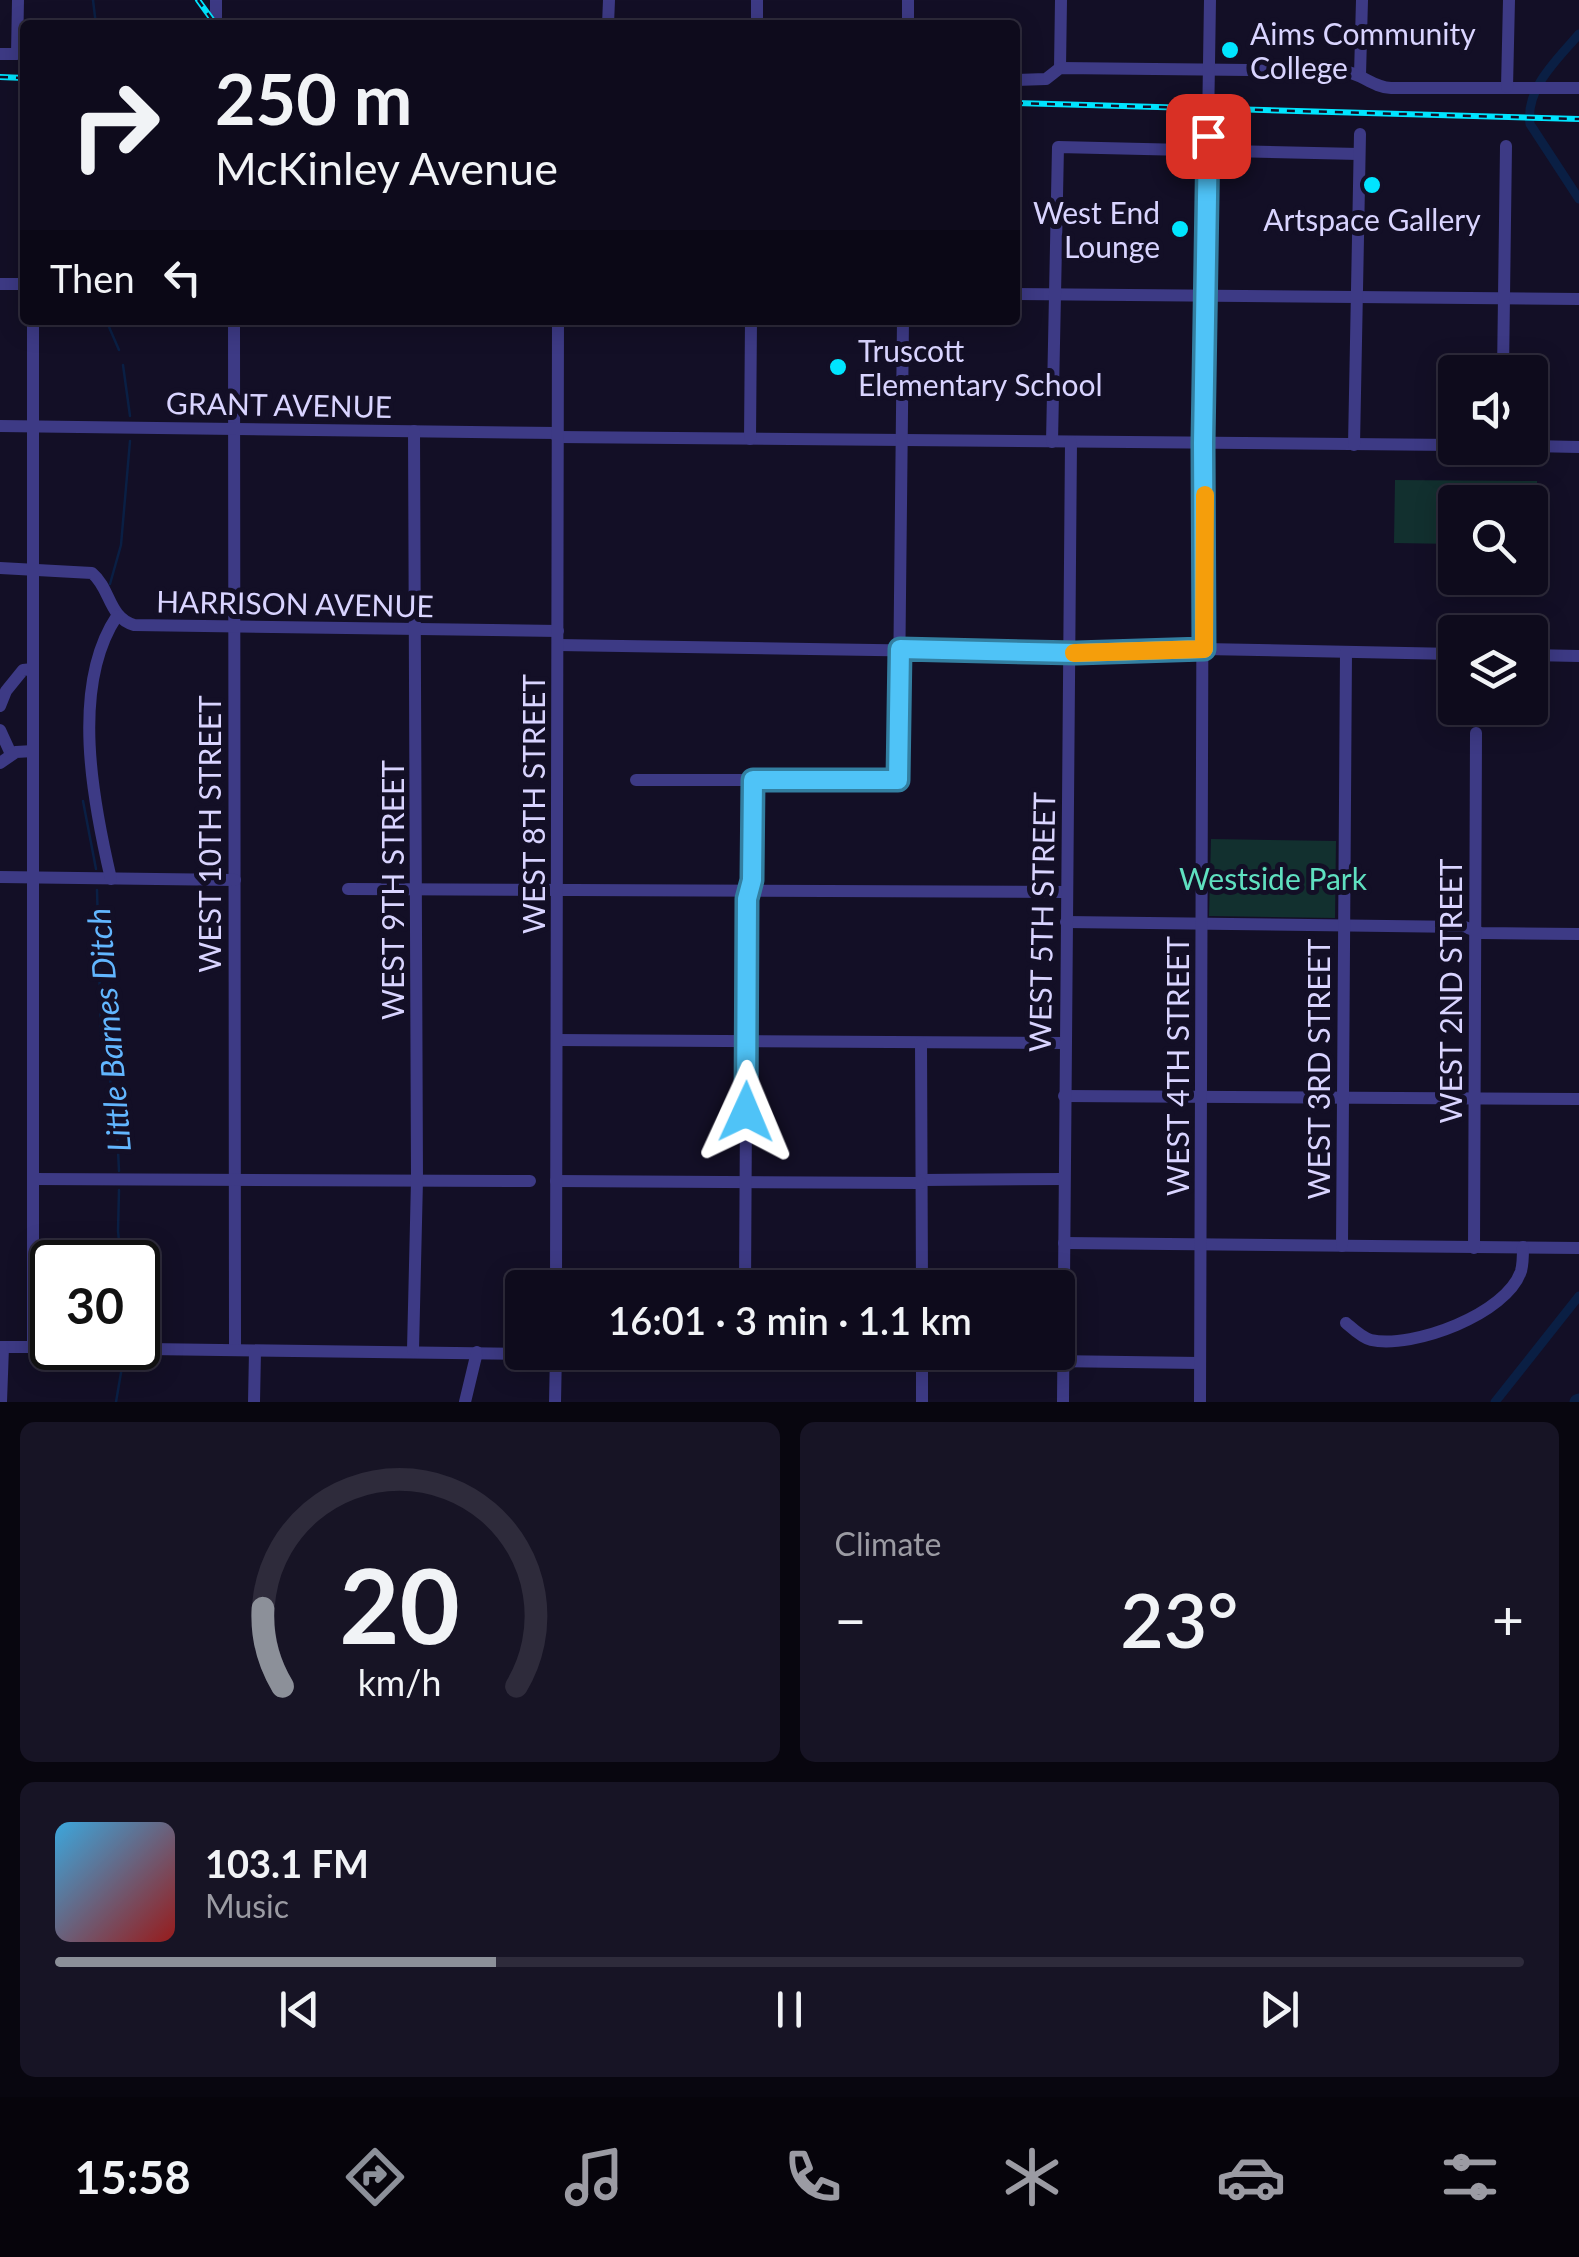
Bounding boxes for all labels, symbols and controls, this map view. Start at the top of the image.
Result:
place label: Aims Community College [1250,15,1476,85]
marker: Aims Community College [1219,39,1241,61]
text: 250 m [215,56,412,140]
icon: right [50,60,180,190]
pin [1166,94,1251,179]
icon: arrive [1181,109,1236,164]
text: McKinley Avenue [215,141,558,195]
marker: Artspace Gallery [1361,174,1383,196]
place label: West End Lounge [1033,194,1160,264]
place label: Artspace Gallery [1263,201,1481,237]
marker: West End Lounge [1169,218,1191,240]
icon: left [155,250,210,305]
text: Then [50,255,135,301]
place label: Truscott Elementary School [858,332,1103,402]
map controls [1438,355,1548,725]
button: sound [1438,355,1548,465]
marker: Truscott Elementary School [827,356,849,378]
street label: GRANT AVENUE [166,384,392,424]
button: search [1438,485,1548,595]
street label: HARRISON AVENUE [156,583,434,623]
button: layers [1438,615,1548,725]
street label: WEST 8TH STREET [515,674,551,934]
street label: WEST 10TH STREET [191,695,227,973]
street label: WEST 9TH STREET [374,760,410,1020]
street label: WEST 5TH STREET [1021,791,1061,1052]
street label: WEST 2ND STREET [1432,858,1468,1124]
park label: Westside Park [1179,860,1368,896]
water label: Little Barnes Ditch [78,907,138,1153]
street label: WEST 4TH STREET [1159,936,1195,1196]
street label: WEST 3RD STREET [1300,938,1336,1200]
position arrow [694,1060,798,1164]
speed limit sign: 30 [30,1240,160,1370]
text: 16:01 · 3 min · 1.1 km [608,1297,972,1343]
text: Climate [835,1524,941,1563]
text: 20 [339,1541,460,1666]
text: 23° [1120,1574,1238,1664]
text: − [835,1586,866,1652]
text: + [1492,1586,1524,1652]
text: km/h [358,1661,442,1704]
text: 103.1 FM [205,1840,369,1886]
text: Music [205,1886,289,1925]
icon: previous [272,1982,327,2037]
icon: pause [762,1982,817,2037]
icon: next [1252,1982,1307,2037]
icon: directions [340,2142,410,2212]
icon: music [559,2142,629,2212]
icon: phone [778,2142,848,2212]
icon: climate [997,2142,1067,2212]
icon: car [1216,2142,1286,2212]
icon: filters [1435,2142,1505,2212]
text: 15:58 [75,2150,191,2204]

